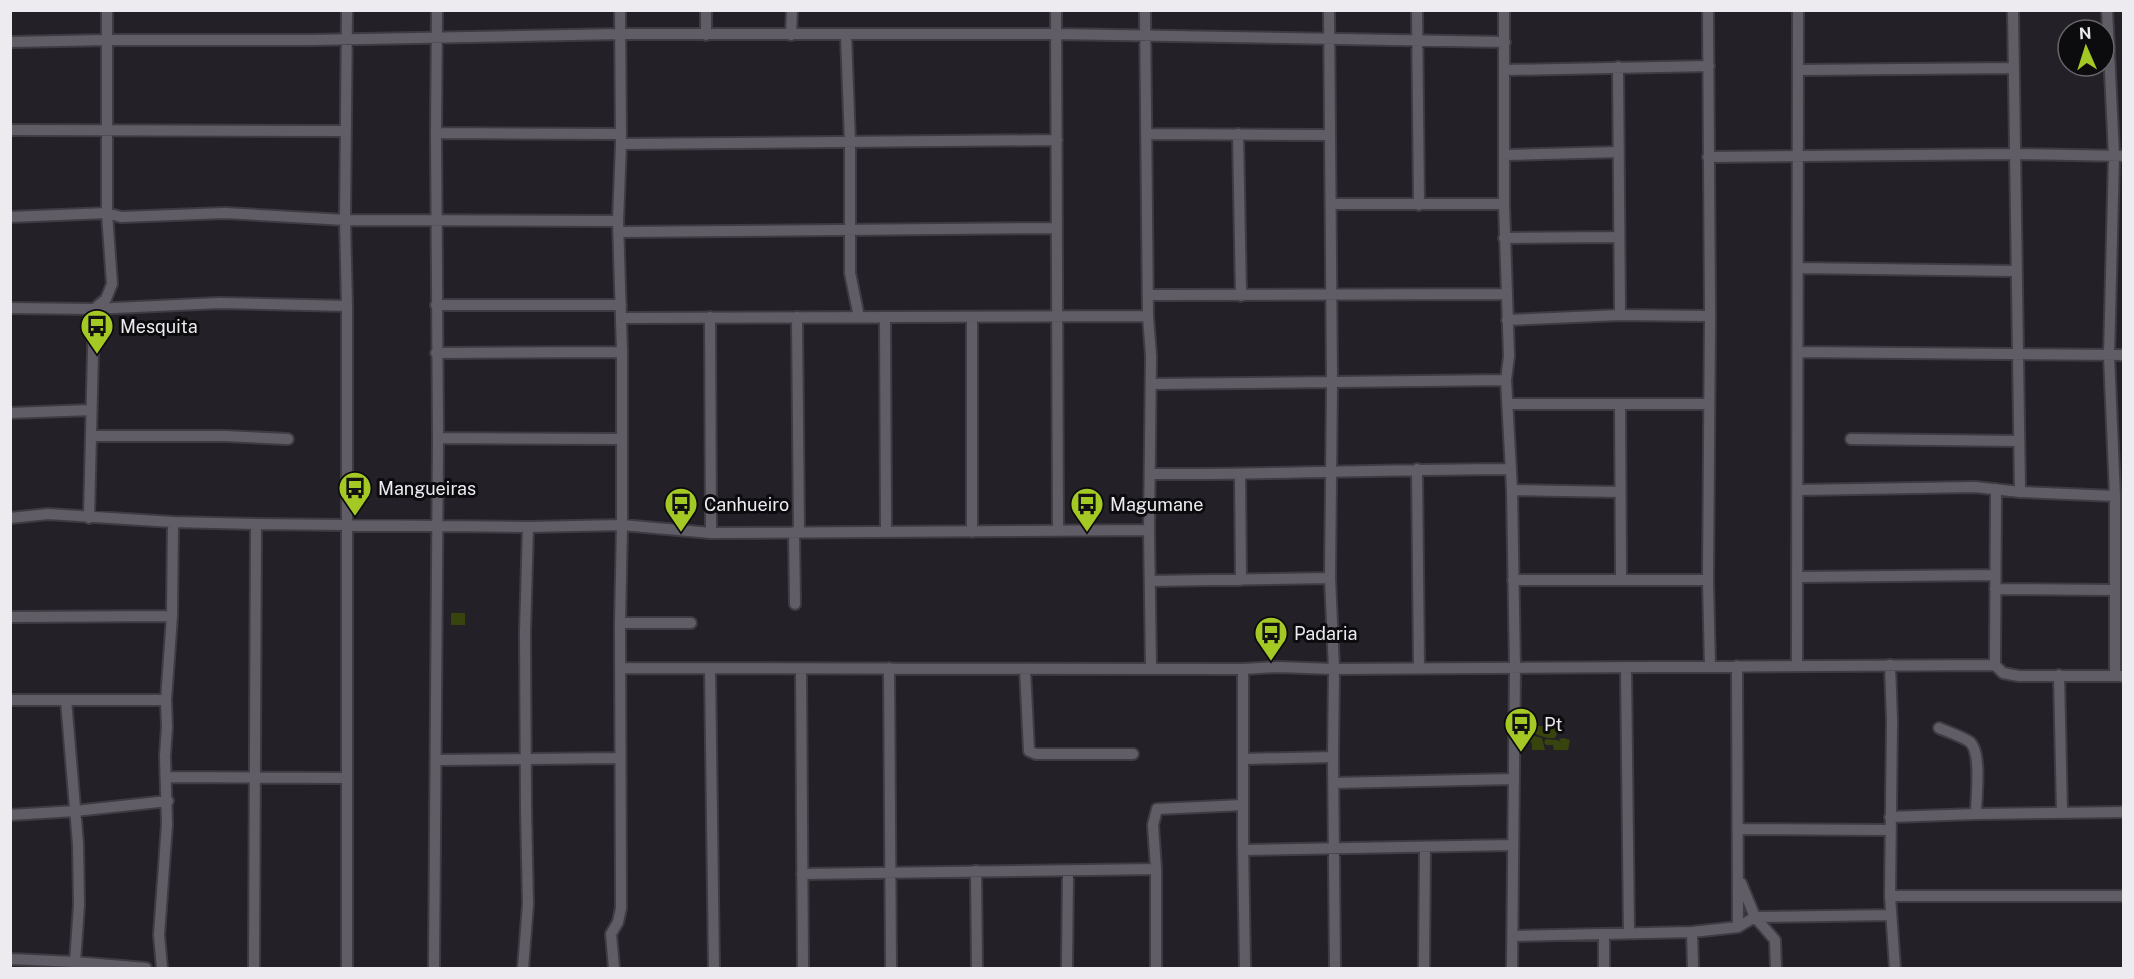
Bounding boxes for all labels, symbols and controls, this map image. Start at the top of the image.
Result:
north arrow [2056,18,2116,78]
text: N [2078,24,2092,43]
bus stop icon: Mesquita [79,308,115,355]
place label: Mesquita [120,316,198,337]
bus stop icon: Mangueiras [337,470,373,517]
place label: Mangueiras [378,478,476,499]
bus stop icon: Canhueiro [663,486,699,533]
bus stop icon: Magumane [1069,486,1105,533]
place label: Canhueiro [704,494,789,515]
place label: Magumane [1110,494,1203,515]
bus stop icon: Padaria [1253,615,1289,662]
place label: Padaria [1294,623,1357,644]
bus stop icon: Pt [1503,706,1539,753]
place label: Pt [1544,714,1563,735]

